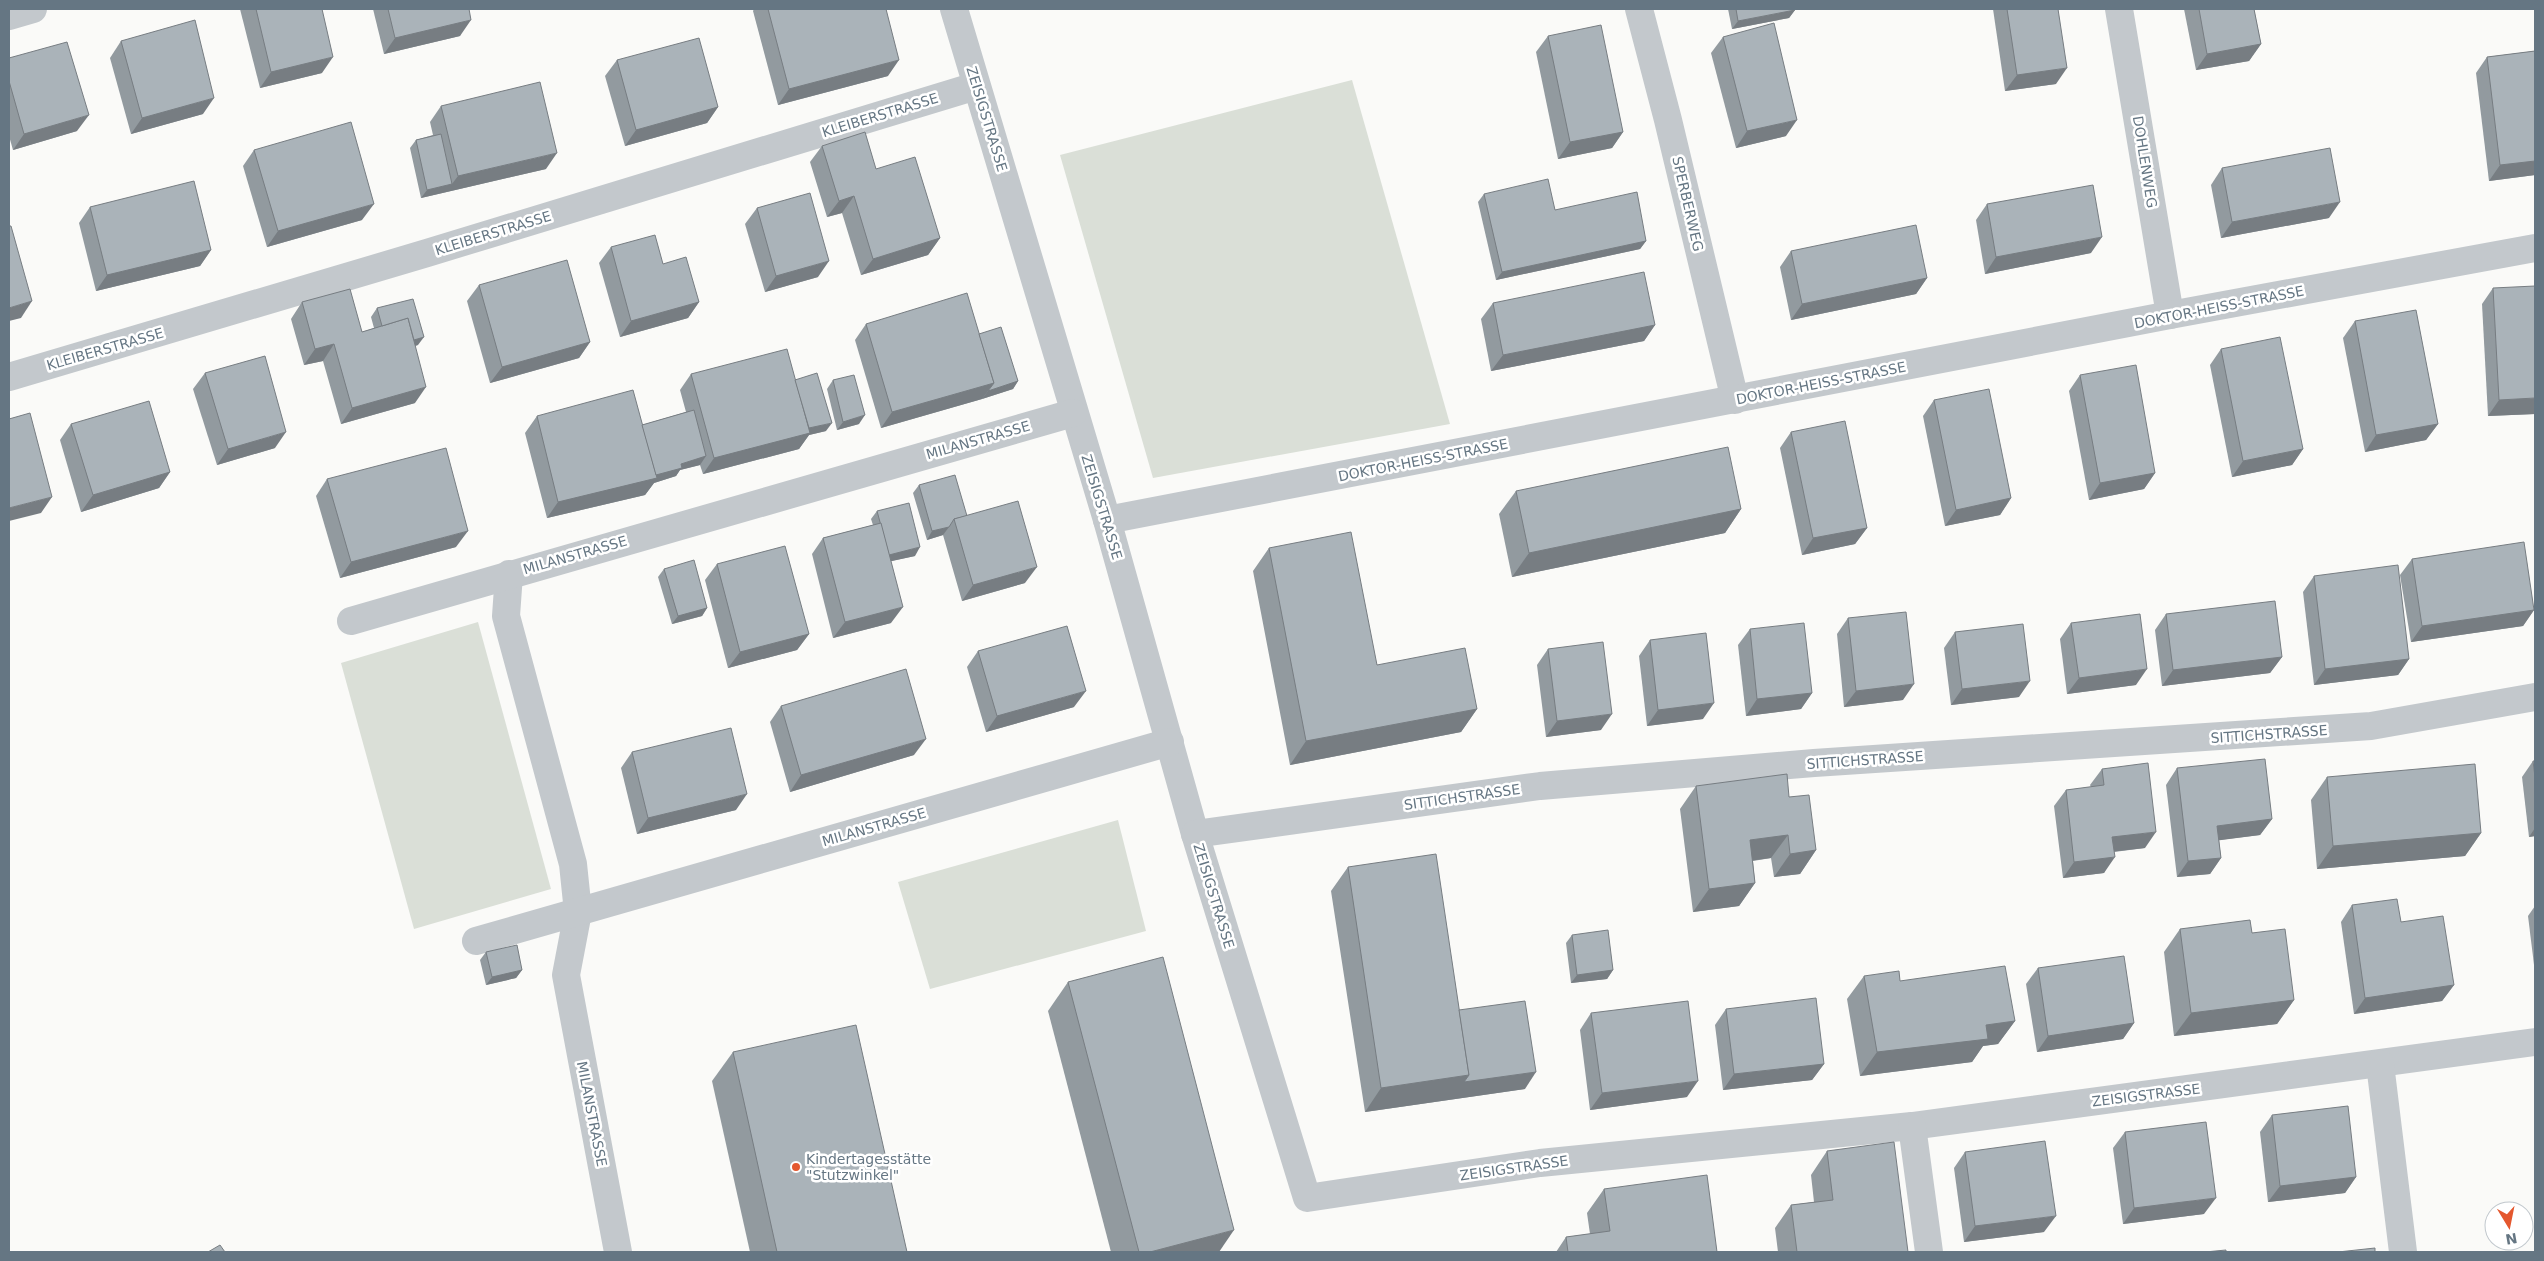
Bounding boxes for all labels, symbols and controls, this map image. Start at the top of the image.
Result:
street label: ZEISIGSTRASSE [963,64,1011,174]
street label: KLEIBERSTRASSE [820,90,940,140]
street label: DOHLENWEG [2130,115,2160,209]
street label: SPERBERWEG [1669,155,1707,253]
street label: KLEIBERSTRASSE [433,208,553,258]
street label: DOKTOR-HEISS-STRASSE [2133,283,2305,331]
street label: KLEIBERSTRASSE [45,325,165,373]
street label: DOKTOR-HEISS-STRASSE [1735,359,1907,407]
street label: MILANSTRASSE [924,418,1032,462]
street label: DOKTOR-HEISS-STRASSE [1337,436,1509,484]
street label: ZEISIGSTRASSE [1078,452,1126,562]
street label: MILANSTRASSE [521,533,629,577]
street label: SITTICHSTRASSE [2210,722,2328,746]
street label: SITTICHSTRASSE [1806,748,1924,772]
street label: SITTICHSTRASSE [1403,781,1521,813]
street label: MILANSTRASSE [820,805,928,849]
street label: ZEISIGSTRASSE [1190,841,1238,951]
street label: MILANSTRASSE [574,1060,610,1168]
street label: ZEISIGSTRASSE [2091,1080,2201,1110]
place label: Kindertagesstätte "Stutzwinkel" [806,1151,931,1183]
street label: ZEISIGSTRASSE [1459,1152,1569,1184]
marker: Kindertagesstätte "Stutzwinkel" [790,1161,802,1173]
north arrow [2484,1201,2534,1251]
text: N [2504,1230,2518,1248]

